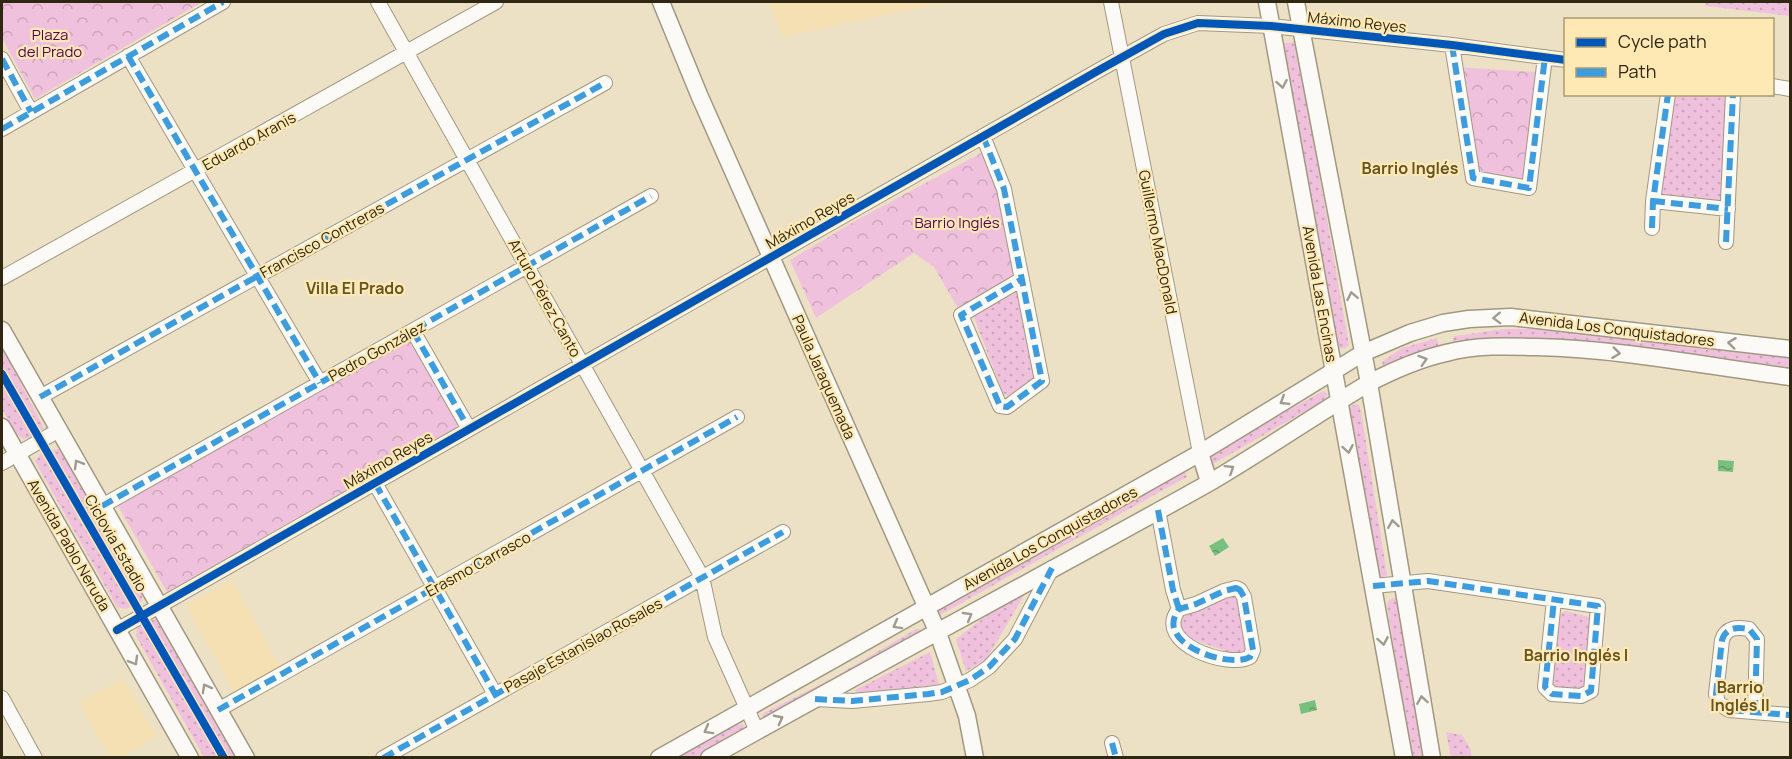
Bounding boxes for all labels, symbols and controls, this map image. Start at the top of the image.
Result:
street label: Máximo Reyes [1307,6,1408,38]
legend [1564,18,1774,96]
park label: Plaza del Prado [18,24,82,62]
text: Cycle path [1618,29,1707,53]
text: Path [1618,59,1656,83]
one-way arrow [1275,78,1288,88]
street label: Eduardo Aranis [198,107,300,175]
district label: Barrio Inglés [1362,157,1459,179]
street label: Guillermo MacDonald [1134,168,1182,316]
street label: Máximo Reyes [762,186,858,254]
street label: Francisco Contreras [256,197,388,283]
park label: Barrio Inglés [914,212,1000,233]
street label: Avenida Las Encinas [1298,224,1342,364]
street label: Arturo Pérez Canto [504,235,586,361]
district label: Villa El Prado [306,277,404,299]
one-way arrow [1346,291,1359,301]
street label: Avenida Los Conquistadores [1518,307,1716,351]
street label: Paula Jaraquemada [787,311,861,443]
one-way arrow [1492,312,1501,324]
street label: Pedro González [325,316,429,386]
one-way arrow [1728,337,1737,350]
one-way arrow [1611,346,1621,358]
one-way arrow [1417,354,1428,367]
one-way arrow [1280,394,1290,406]
street label: Máximo Reyes [340,426,436,494]
one-way arrow [1341,443,1354,453]
one-way arrow [74,460,85,471]
one-way arrow [1224,465,1234,477]
street label: Avenida Pablo Neruda [23,475,115,615]
street label: Avenida Los Conquistadores [959,481,1141,595]
street label: Ciclovia Estadio [80,491,152,595]
one-way arrow [1387,520,1400,530]
street label: Erasmo Carrasco [422,526,534,602]
street label: Pasaje Estanislao Rosales [500,593,666,697]
one-way arrow [962,612,972,623]
one-way arrow [893,618,903,629]
one-way arrow [1376,635,1389,645]
district label: Barrio Inglés I [1524,644,1628,666]
one-way arrow [127,654,139,665]
district label: Barrio Inglés II [1710,676,1770,716]
one-way arrow [202,684,214,695]
one-way arrow [1416,695,1429,705]
one-way arrow [772,715,783,726]
one-way arrow [704,723,714,734]

